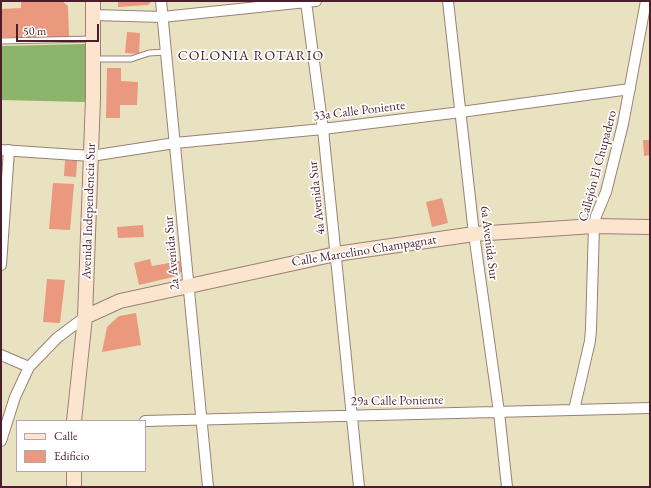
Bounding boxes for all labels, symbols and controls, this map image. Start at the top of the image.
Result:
scale bar [18,16,101,42]
text: 50 m [23,23,46,39]
district label: COLONIA ROTARIO [178,48,324,64]
street label: 33a Calle Poniente [312,98,406,124]
street label: Callejón El Chupadero [576,109,620,223]
street label: Avenida Independencia Sur [79,142,99,280]
street label: 4a Avenida Sur [305,160,329,236]
street label: 6a Avenida Sur [477,205,501,281]
street label: 2a Avenida Sur [161,215,183,291]
street label: Calle Marcelino Champagnat [291,232,437,270]
street label: 29a Calle Poniente [351,392,443,410]
legend [16,420,146,472]
text: Calle [54,428,78,444]
text: Edificio [54,448,89,464]

